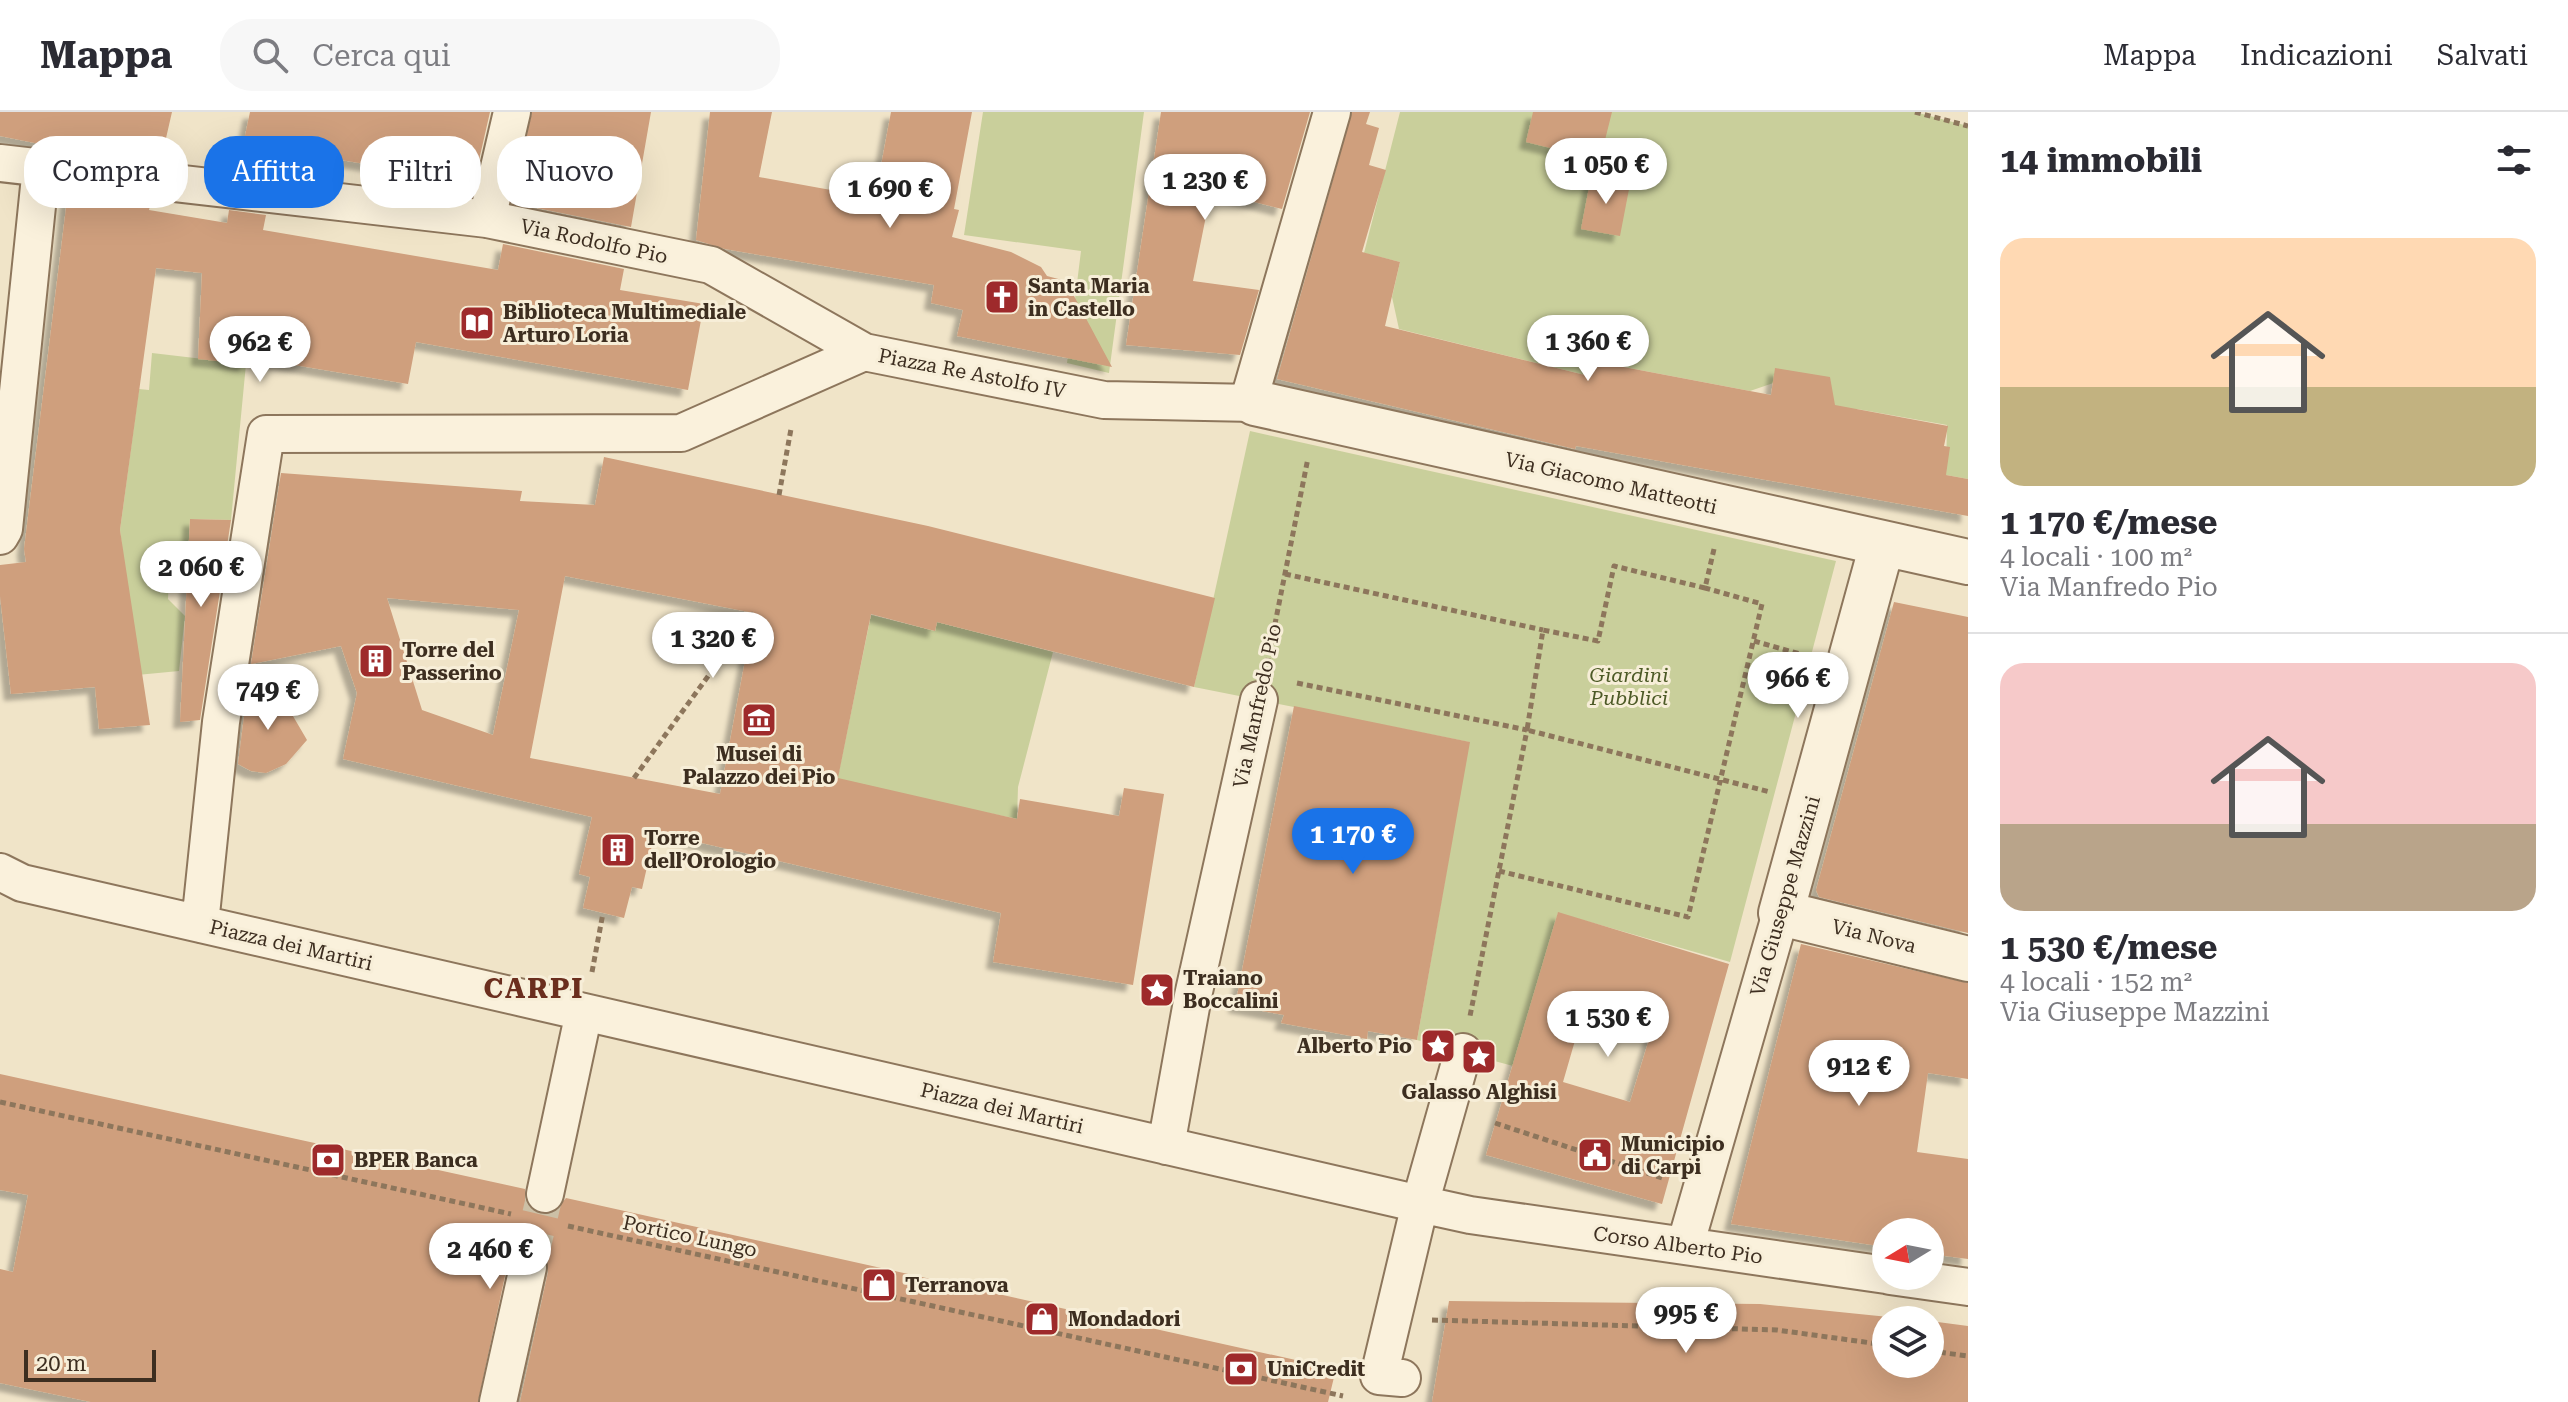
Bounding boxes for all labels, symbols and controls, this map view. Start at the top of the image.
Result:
search box [220,19,780,91]
text: Mappa [40,33,172,77]
icon: search [248,33,292,77]
text: Cerca qui [312,38,451,73]
text: Mappa [2103,39,2196,72]
text: Indicazioni [2240,39,2393,72]
text: Salvati [2437,39,2528,72]
chip: Compra [24,136,188,208]
chip: Affitta [204,136,344,208]
chip: Filtri [360,136,481,208]
chip: Nuovo [497,136,642,208]
pin: 1 050 € [1532,138,1680,206]
icon: filters [2492,138,2536,182]
text: 14 immobili [2000,140,2202,180]
text: 1 050 € [1563,149,1649,179]
pin: 1 230 € [1131,154,1279,222]
pin: 1 690 € [816,162,964,230]
text: 1 230 € [1162,165,1248,195]
text: 1 690 € [847,173,933,203]
street label: Via Rodolfo Pio [518,214,670,268]
place label: Santa Maria in Castello [1028,274,1150,321]
church icon: Santa Maria in Castello [983,278,1021,316]
icon: home [2196,290,2340,434]
place label: Biblioteca Multimediale Arturo Loria [503,300,747,347]
library icon: Biblioteca Multimediale Arturo Loria [458,304,496,342]
pin: 1 360 € [1514,315,1662,383]
pin: 962 € [204,316,316,384]
text: 1 360 € [1545,326,1631,356]
text: 962 € [228,327,292,357]
street label: Piazza Re Astolfo IV [876,343,1068,403]
street label: Via Giacomo Matteotti [1503,447,1719,519]
text: 1 170 €/mese [2000,502,2218,542]
pin: 2 060 € [127,541,275,609]
text: 4 locali · 100 m² [2000,542,2192,572]
text: 2 060 € [158,552,244,582]
text: Via Manfredo Pio [2000,572,2218,602]
pin: 1 320 € [639,612,787,680]
street label: Via Manfredo Pio [1228,622,1286,790]
text: 1 320 € [670,623,756,653]
place label: Torre del Passerino [402,638,502,685]
building icon: Torre del Passerino [357,642,395,680]
pin: 966 € [1742,652,1854,720]
park label: Giardini Pubblici [1589,663,1668,710]
text: 966 € [1766,663,1830,693]
pin: 749 € [212,664,324,732]
text: 749 € [236,675,300,705]
museum icon: Musei di Palazzo dei Pio [740,701,778,739]
icon: home [2196,715,2340,859]
place label: Musei di Palazzo dei Pio [683,742,835,789]
street label: Via Giuseppe Mazzini [1745,793,1825,999]
pin: 1 170 € [1279,808,1427,876]
text: 1 170 € [1310,819,1396,849]
place label: Torre dell’Orologio [644,826,776,873]
building icon: Torre dell’Orologio [599,831,637,869]
street label: Via Nova [1829,914,1919,958]
street label: Piazza dei Martiri [207,915,375,975]
text: 1 530 €/mese [2000,927,2218,967]
place label: Traiano Boccalini [1183,966,1279,1013]
text: 4 locali · 152 m² [2000,967,2192,997]
place icon: Traiano Boccalini [1138,971,1176,1009]
district label: CARPI [484,972,584,1005]
pin: 1 530 € [1534,991,1682,1059]
text: Via Giuseppe Mazzini [2000,997,2270,1027]
text: 1 530 € [1565,1002,1651,1032]
place icon: Alberto Pio [1419,1027,1457,1065]
place label: Alberto Pio [1297,1034,1412,1058]
place icon: Galasso Alghisi [1460,1038,1498,1076]
pin: 912 € [1803,1040,1915,1108]
text: 912 € [1827,1051,1891,1081]
street label: Piazza dei Martiri [918,1078,1086,1138]
place label: Galasso Alghisi [1401,1080,1557,1104]
place label: Municipio di Carpi [1621,1132,1725,1179]
public building icon: Municipio di Carpi [1576,1136,1614,1174]
bank icon: BPER Banca [309,1141,347,1179]
place label: BPER Banca [354,1148,478,1172]
street label: Portico Lungo [621,1210,759,1262]
north arrow [1872,1218,1944,1290]
map controls [1872,1218,1944,1378]
street label: Corso Alberto Pio [1592,1221,1764,1269]
pin: 2 460 € [416,1223,564,1291]
text: 2 460 € [447,1234,533,1264]
shop icon: Terranova [860,1266,898,1304]
place label: Terranova [905,1273,1009,1297]
pin: 995 € [1630,1287,1742,1355]
text: 995 € [1654,1298,1718,1328]
shop icon: Mondadori [1023,1300,1061,1338]
button: layers [1872,1306,1944,1378]
place label: Mondadori [1068,1307,1181,1331]
scale bar [24,1346,156,1382]
bank icon: UniCredit [1222,1350,1260,1388]
text: 20 m [36,1351,86,1376]
place label: UniCredit [1267,1357,1365,1381]

